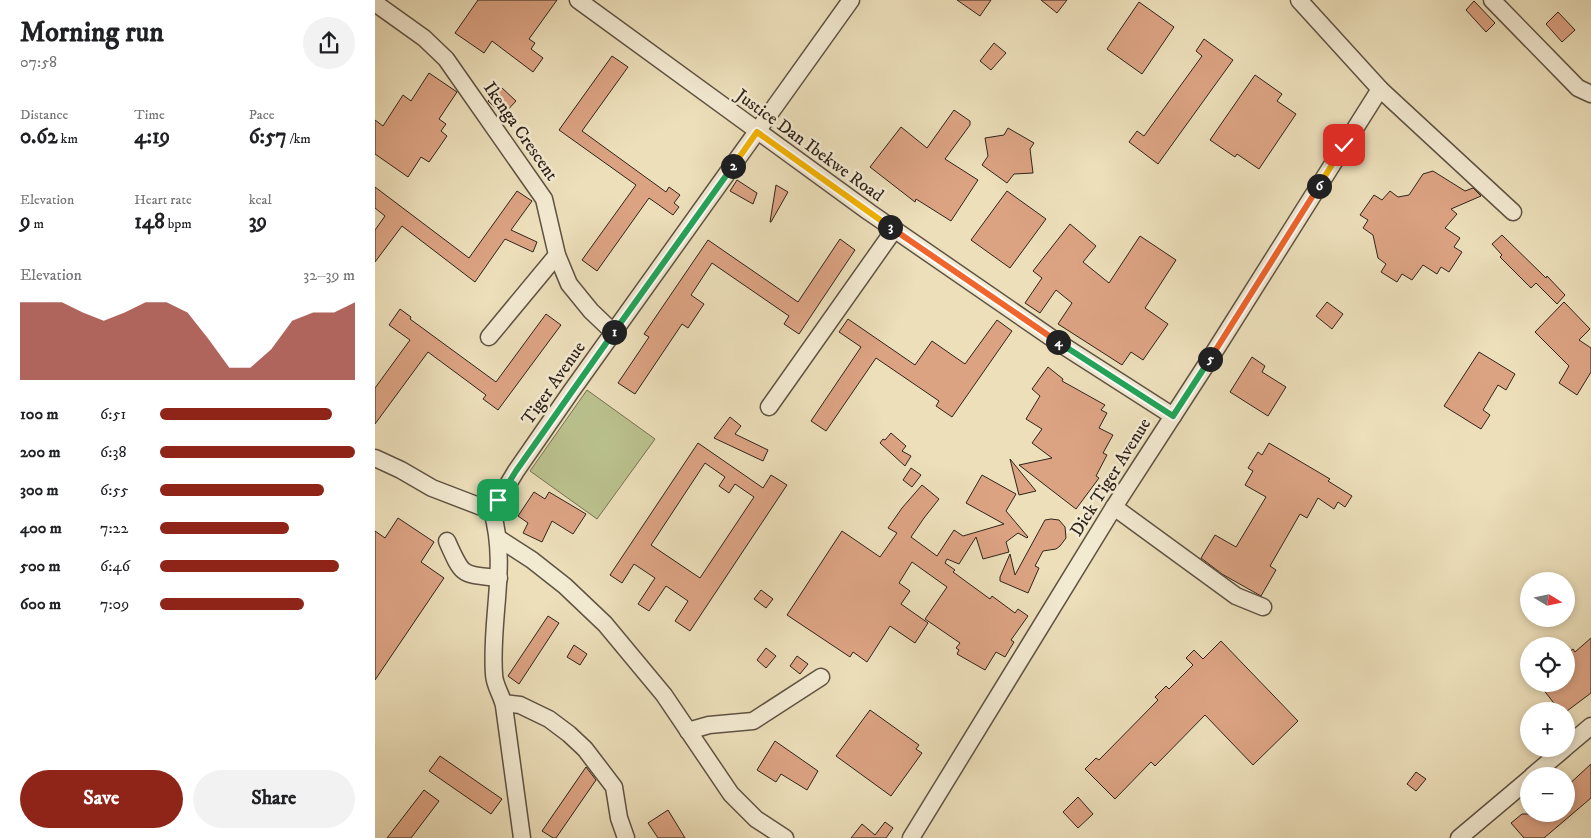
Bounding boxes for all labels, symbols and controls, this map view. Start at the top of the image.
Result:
text: Morning run [20,15,164,50]
button: share [303,17,355,69]
text: 07:58 [20,52,57,72]
street label: Ikenga Crescent [478,78,562,185]
street label: Justice Dan Ibekwe Road [729,84,888,207]
text: Distance [20,106,68,124]
text: Time [134,106,165,124]
text: Pace [249,106,275,124]
text: 0.62 [20,124,58,150]
text: 4:19 [134,124,170,150]
text: 6:57 [249,124,287,150]
pin [1323,124,1365,166]
text: km [58,130,78,148]
text: /km [287,130,311,148]
icon: check [1330,131,1358,159]
pin: 2 [721,154,745,178]
text: 2 [730,157,737,175]
pin: 6 [1307,174,1331,198]
text: 6 [1316,177,1323,195]
text: Elevation [20,191,74,209]
text: Heart rate [134,191,192,209]
text: kcal [249,191,272,209]
text: 9 [20,209,30,235]
text: 148 [134,209,165,235]
text: 39 [249,209,267,235]
pin: 3 [877,214,903,240]
text: m [30,215,44,233]
text: bpm [165,215,192,233]
text: 3 [888,218,893,236]
text: Elevation [20,265,82,285]
text: 32–39 m [303,265,355,285]
pin: 1 [601,320,627,344]
text: 1 [612,323,617,341]
pin: 4 [1045,330,1071,354]
text: 4 [1054,333,1063,351]
street label: Tiger Avenue [517,338,591,430]
pin: 5 [1197,346,1223,372]
text: 5 [1207,350,1214,368]
text: 100 m [20,404,59,424]
text: 6:51 [100,404,126,424]
street label: Dick Tiger Avenue [1066,414,1156,541]
text: 200 m [20,442,61,462]
text: 6:38 [100,442,126,462]
pin [477,479,519,521]
text: 300 m [20,480,59,500]
text: 6:55 [100,480,128,500]
icon: arrive [484,486,512,514]
text: 400 m [20,518,62,538]
text: 7:22 [100,518,128,538]
text: 500 m [20,556,61,576]
text: 6:46 [100,556,130,576]
north arrow [1520,572,1575,628]
map controls [1520,572,1575,822]
text: 600 m [20,594,61,614]
text: 7:09 [100,594,129,614]
button: locate [1520,637,1575,692]
button: + [1520,702,1575,757]
button: − [1520,767,1575,822]
button: Save [20,770,183,828]
button: Share [193,770,355,828]

